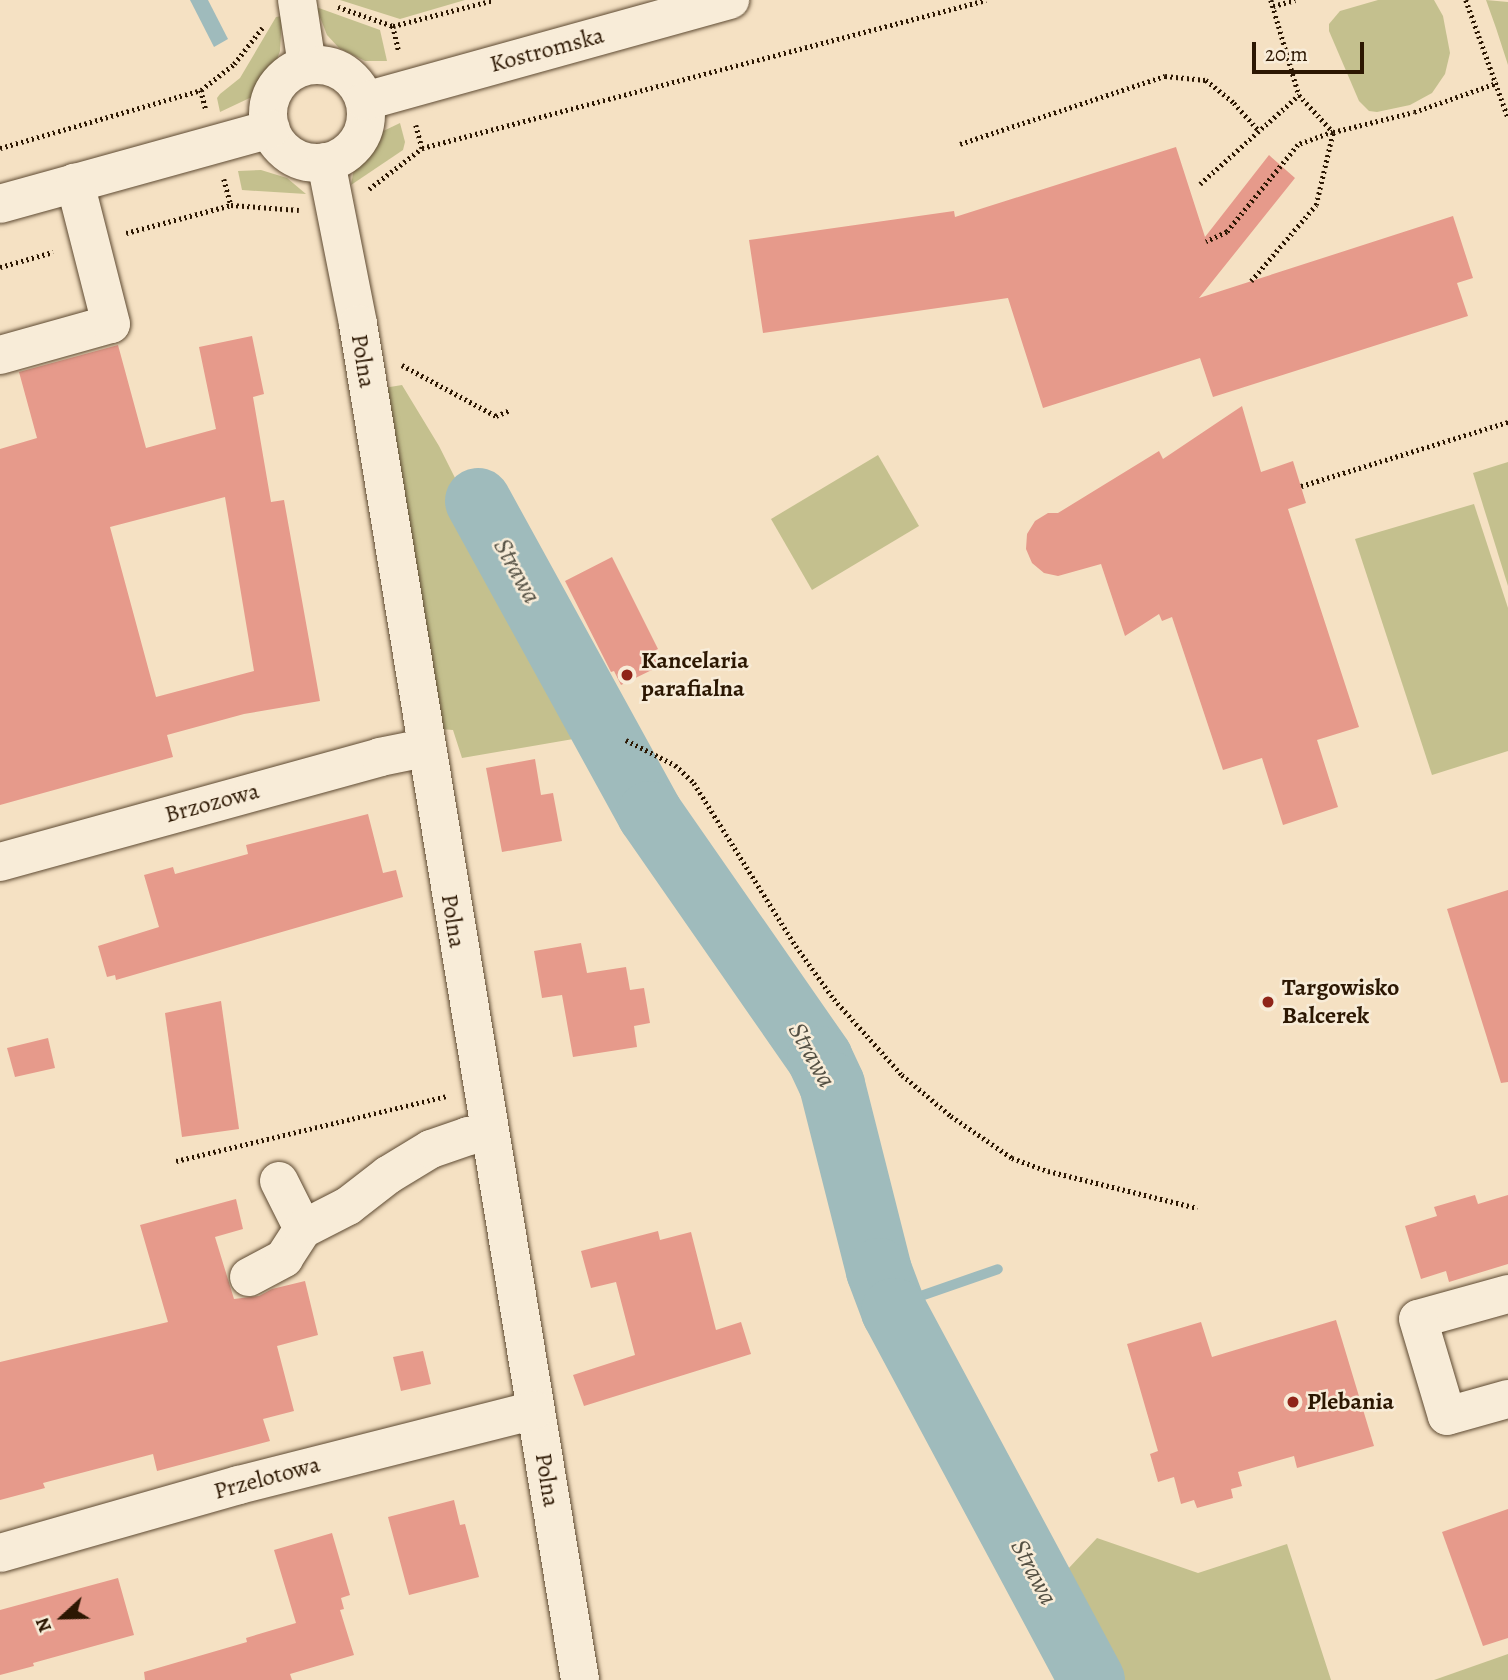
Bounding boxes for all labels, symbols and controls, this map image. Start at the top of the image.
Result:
street label: Kostromska [487,21,607,79]
scale bar [1256,28,1368,72]
text: 20 m [1265,40,1308,68]
street label: Polna [345,332,381,390]
water label: Strawa [486,533,548,609]
place label: Kancelaria parafialna [641,647,749,703]
marker: Kancelaria parafialna [619,667,635,683]
street label: Brzozowa [162,777,262,829]
street label: Polna [435,892,471,950]
place label: Targowisko Balcerek [1282,974,1399,1030]
marker: Targowisko Balcerek [1260,994,1276,1010]
water label: Strawa [781,1017,843,1093]
place label: Plebania [1307,1388,1394,1416]
marker: Plebania [1285,1394,1301,1410]
street label: Przelotowa [211,1450,323,1506]
street label: Polna [529,1451,565,1509]
water label: Strawa [1004,1534,1064,1610]
north arrow [28,1582,98,1652]
text: N [29,1614,58,1636]

